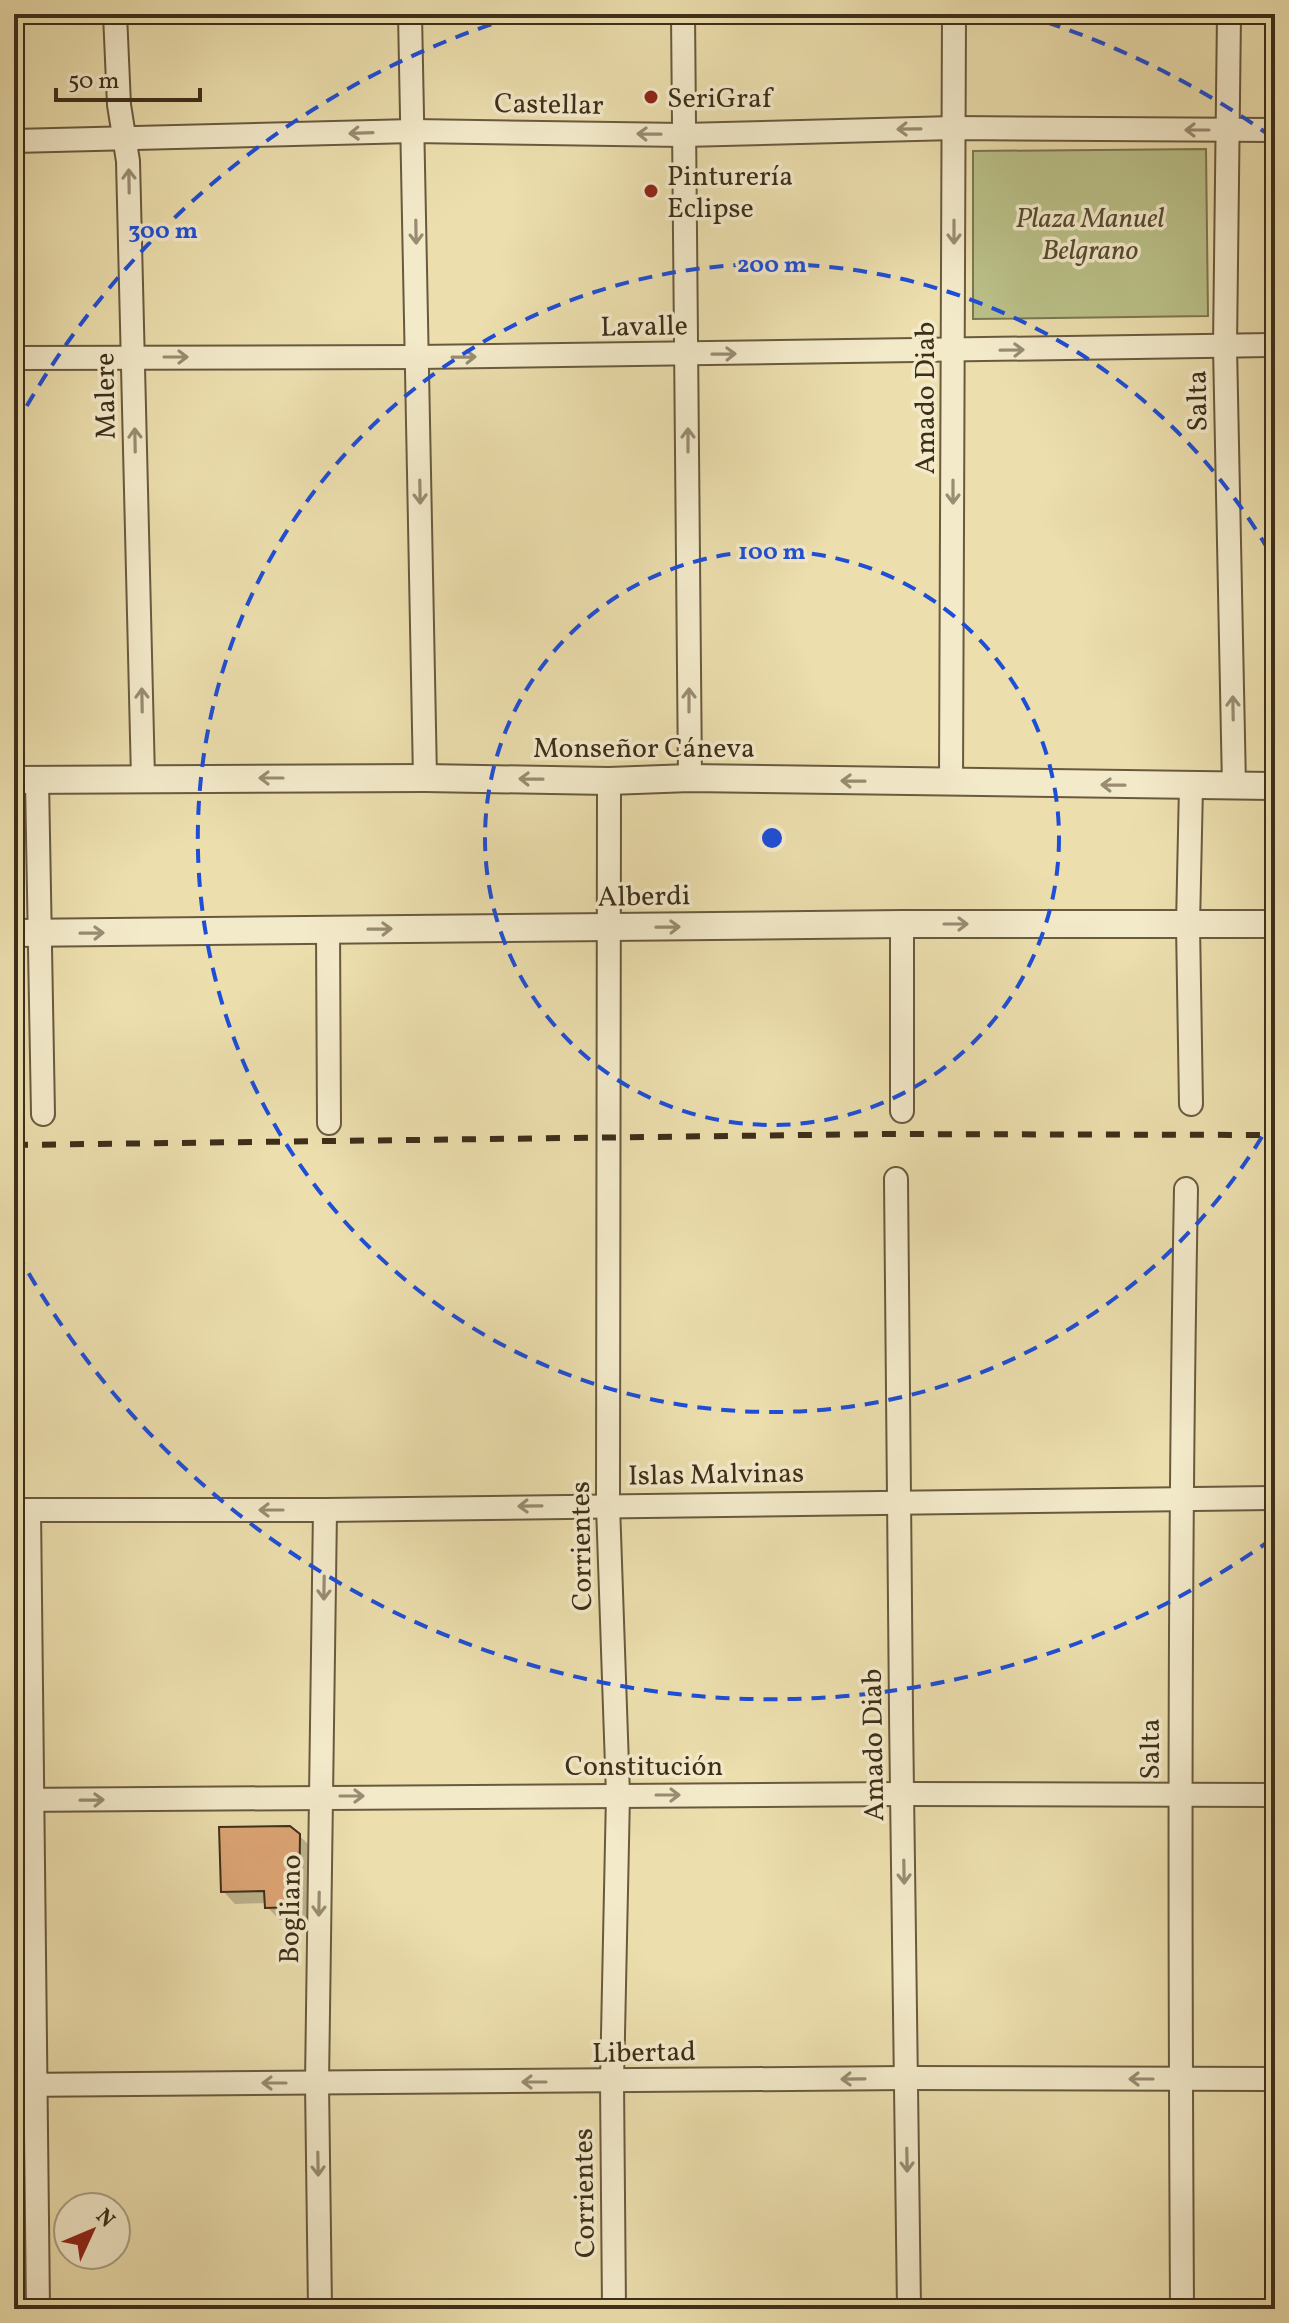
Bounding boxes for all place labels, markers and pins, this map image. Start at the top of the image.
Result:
place label: SeriGraf [667,80,774,119]
marker: SeriGraf [642,88,660,106]
place label: Pinturería Eclipse [667,158,793,229]
marker: Pinturería Eclipse [642,182,660,200]
centre of rings [758,824,786,852]

